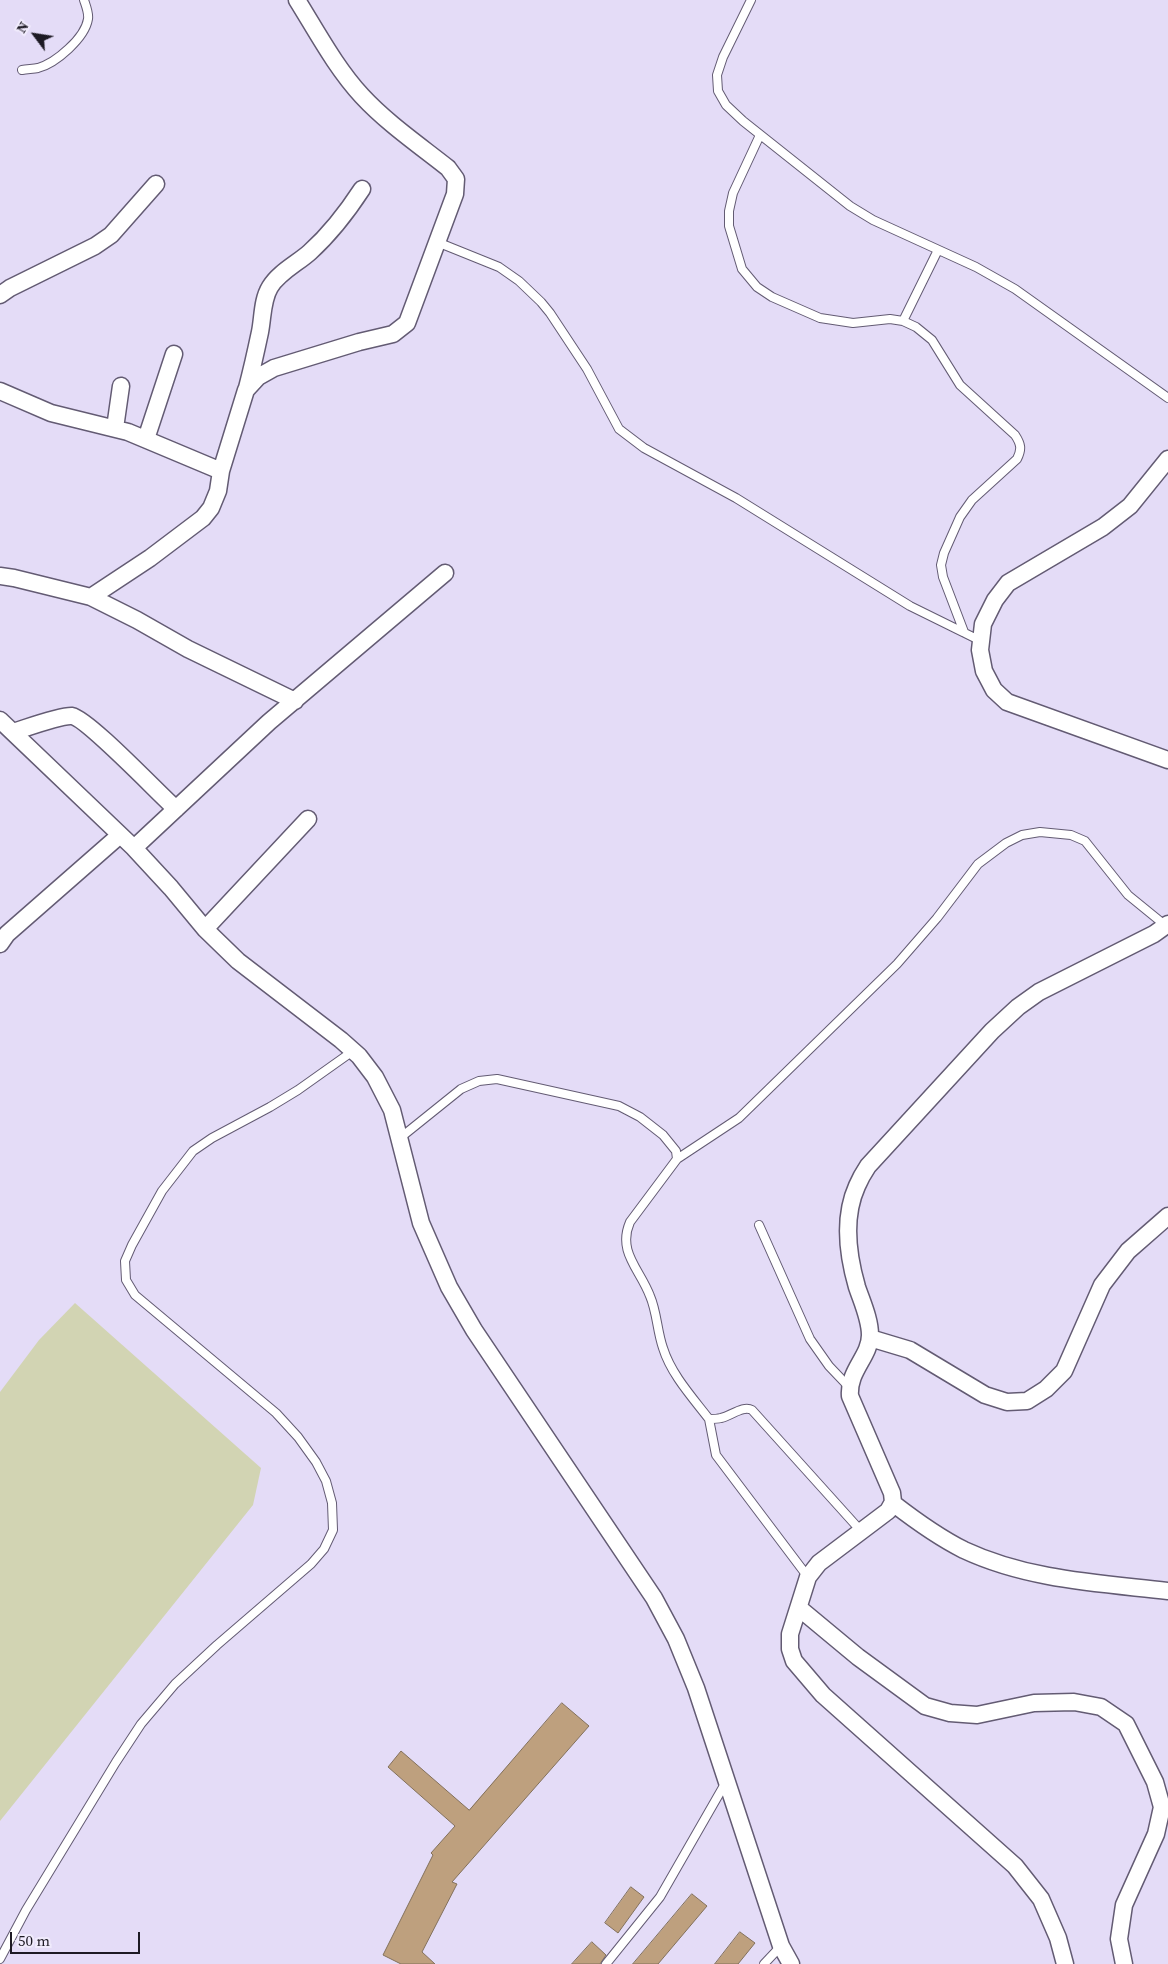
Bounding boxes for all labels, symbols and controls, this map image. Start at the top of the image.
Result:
north arrow [10,10,60,60]
text: N [11,18,33,37]
scale bar [12,1922,142,1954]
text: 50 m [18,1930,50,1951]

